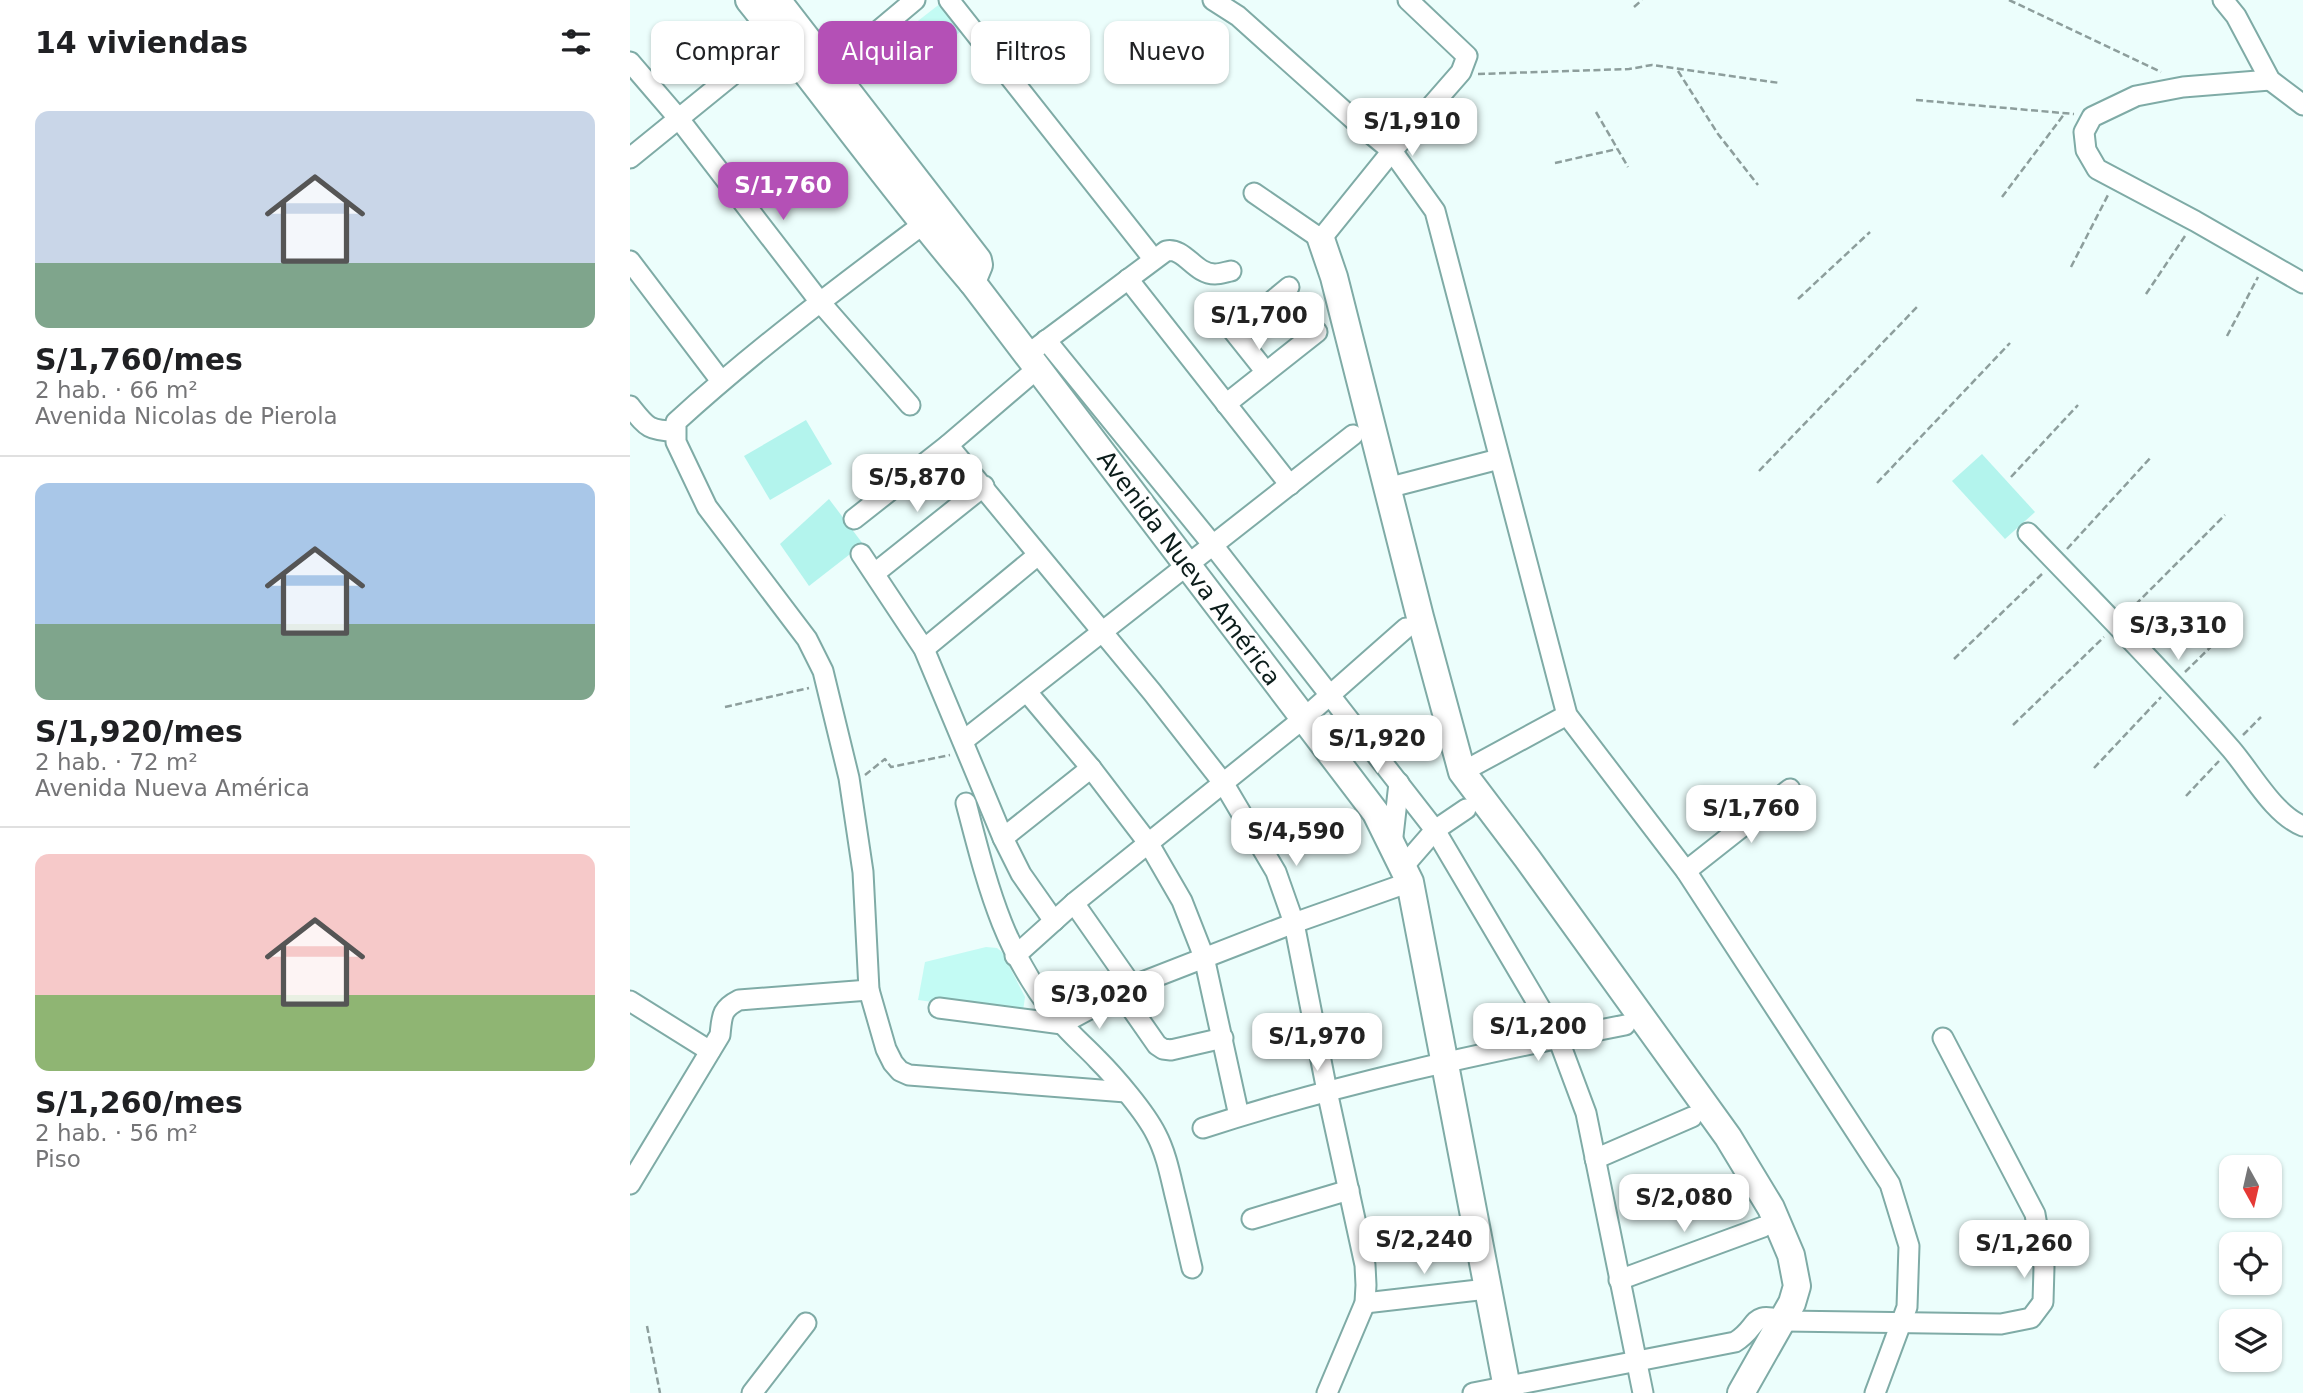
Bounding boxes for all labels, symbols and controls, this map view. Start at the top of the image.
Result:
chip: Comprar [651,21,804,84]
chip: Alquilar [818,21,957,84]
chip: Filtros [971,21,1090,84]
chip: Nuevo [1104,21,1229,84]
icon: filters [557,23,595,61]
text: 14 viviendas [35,25,248,60]
pin: S/1,910 [1347,99,1477,158]
text: S/1,910 [1363,108,1461,134]
icon: home [252,156,378,282]
pin: S/1,760 [718,162,848,222]
text: S/1,760 [734,172,832,198]
pin: S/1,700 [1194,292,1324,352]
text: S/1,700 [1210,302,1308,328]
text: S/1,760/mes [35,342,243,377]
text: 2 hab. · 66 m² [35,377,198,403]
text: Avenida Nicolas de Pierola [35,403,338,429]
street label: Avenida Nueva América [1091,445,1287,691]
pin: S/5,870 [852,454,982,514]
text: S/5,870 [868,464,966,490]
icon: home [252,528,378,654]
pin: S/3,310 [2113,602,2243,662]
text: S/3,310 [2129,612,2227,638]
text: S/1,920/mes [35,714,243,749]
pin: S/1,920 [1312,716,1442,775]
text: S/1,920 [1328,725,1426,751]
text: 2 hab. · 72 m² [35,749,198,775]
text: Avenida Nueva América [35,775,310,801]
pin: S/1,760 [1686,786,1816,845]
text: S/1,760 [1702,795,1800,821]
pin: S/4,590 [1231,808,1361,868]
text: S/4,590 [1247,818,1345,844]
icon: home [252,899,378,1025]
pin: S/3,020 [1034,972,1164,1031]
text: S/3,020 [1050,981,1148,1007]
pin: S/1,200 [1473,1004,1603,1063]
text: S/1,200 [1489,1013,1587,1039]
pin: S/1,970 [1252,1014,1382,1073]
text: S/1,970 [1268,1023,1366,1049]
text: S/1,260/mes [35,1085,243,1120]
text: 2 hab. · 56 m² [35,1120,198,1146]
text: Piso [35,1146,81,1172]
north arrow [2219,1155,2282,1218]
map controls [2219,1155,2282,1372]
pin: S/2,080 [1619,1174,1749,1234]
text: S/2,080 [1635,1184,1733,1210]
pin: S/2,240 [1359,1216,1489,1276]
pin: S/1,260 [1959,1220,2089,1280]
text: S/2,240 [1375,1226,1473,1252]
text: S/1,260 [1975,1230,2073,1256]
button: locate [2219,1232,2282,1295]
button: layers [2219,1309,2282,1372]

